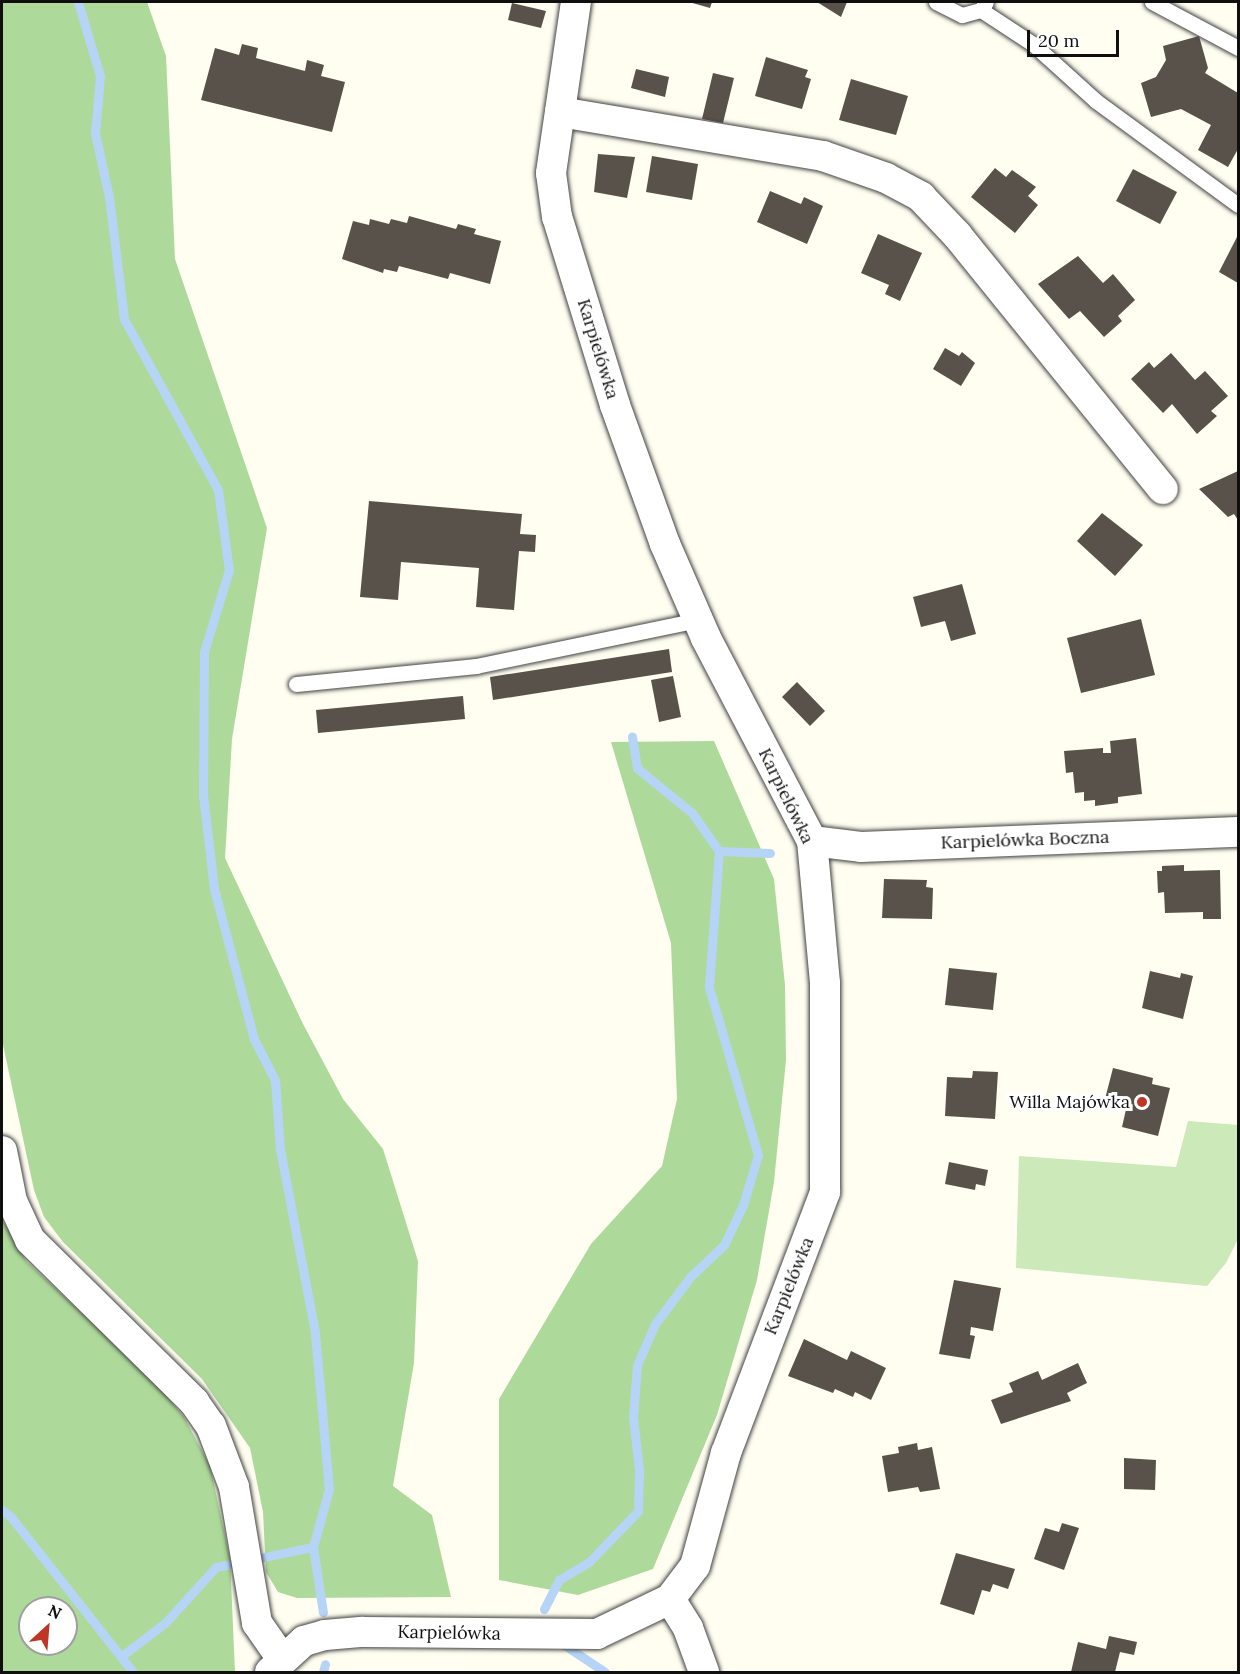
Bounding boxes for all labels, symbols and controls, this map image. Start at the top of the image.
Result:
scale bar [1030,18,1122,56]
text: 20 m [1038,29,1080,52]
street label: Karpielówka [573,296,623,402]
street label: Karpielówka [754,745,818,847]
street label: Karpielówka Boczna [940,826,1110,854]
place label: Willa Majówka [1009,1091,1130,1113]
marker: Willa Majówka [1135,1095,1149,1109]
street label: Karpielówka [760,1234,818,1338]
north arrow [18,1596,78,1656]
text: N [45,1600,65,1623]
street label: Karpielówka [397,1621,501,1645]

